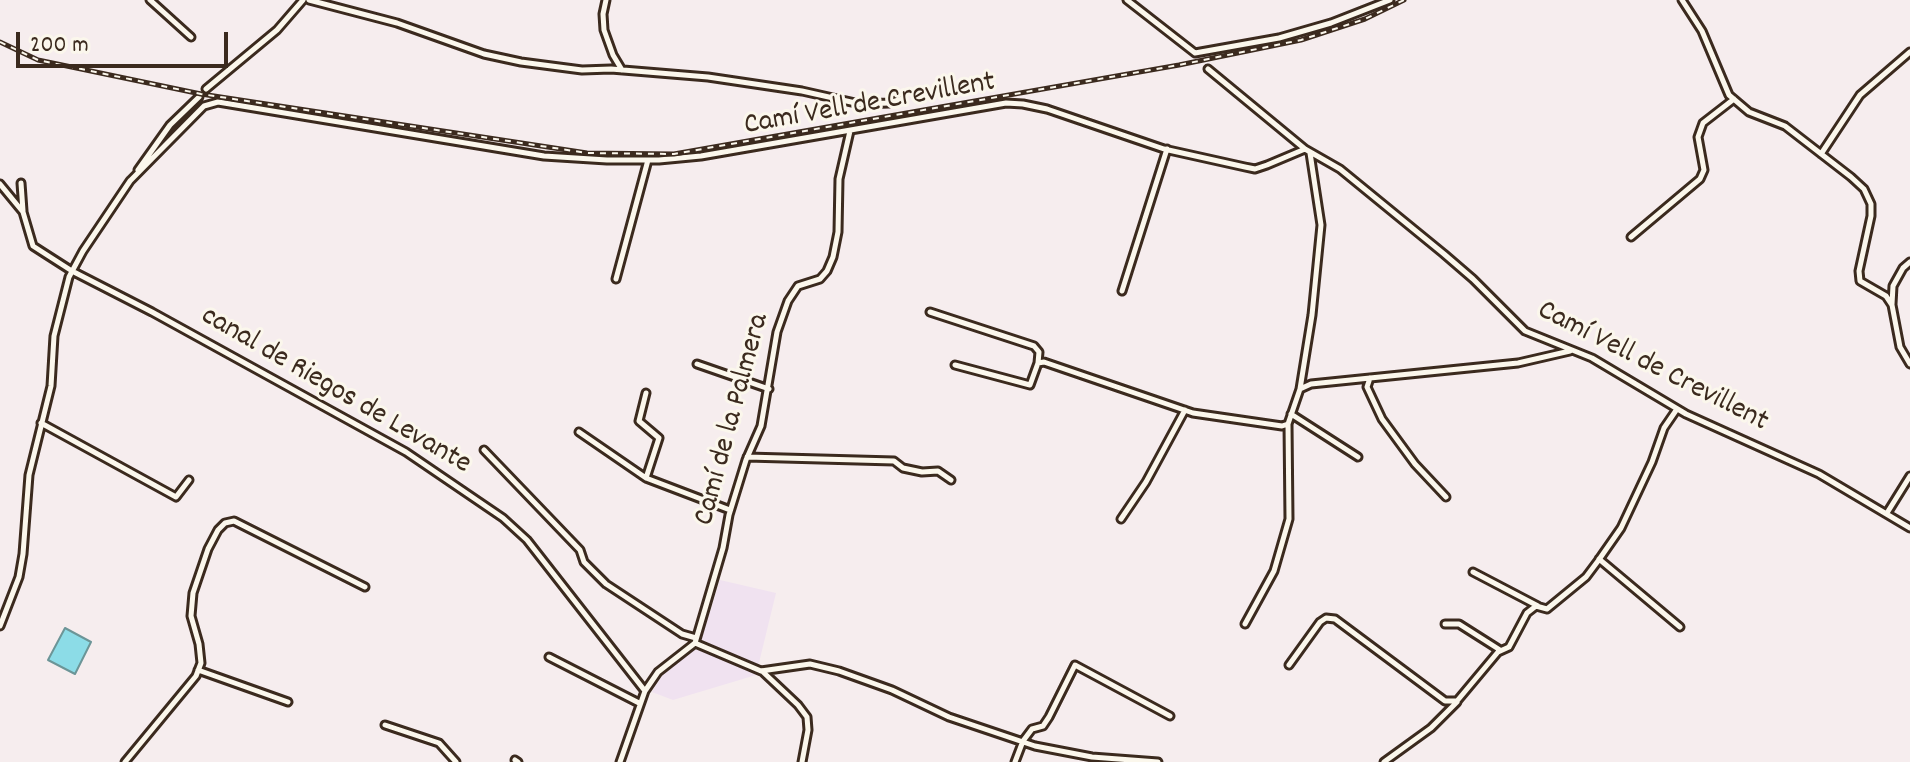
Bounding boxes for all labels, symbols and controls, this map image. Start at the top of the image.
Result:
scale bar [20,16,232,66]
text: 200 m [30,29,89,63]
street label: Camí Vell de Crevillent [742,66,998,146]
street label: Camí Vell de Crevillent [1531,294,1773,442]
street label: canal de Riegos de Levante [194,300,476,484]
street label: Camí de la Palmera [688,310,780,530]

